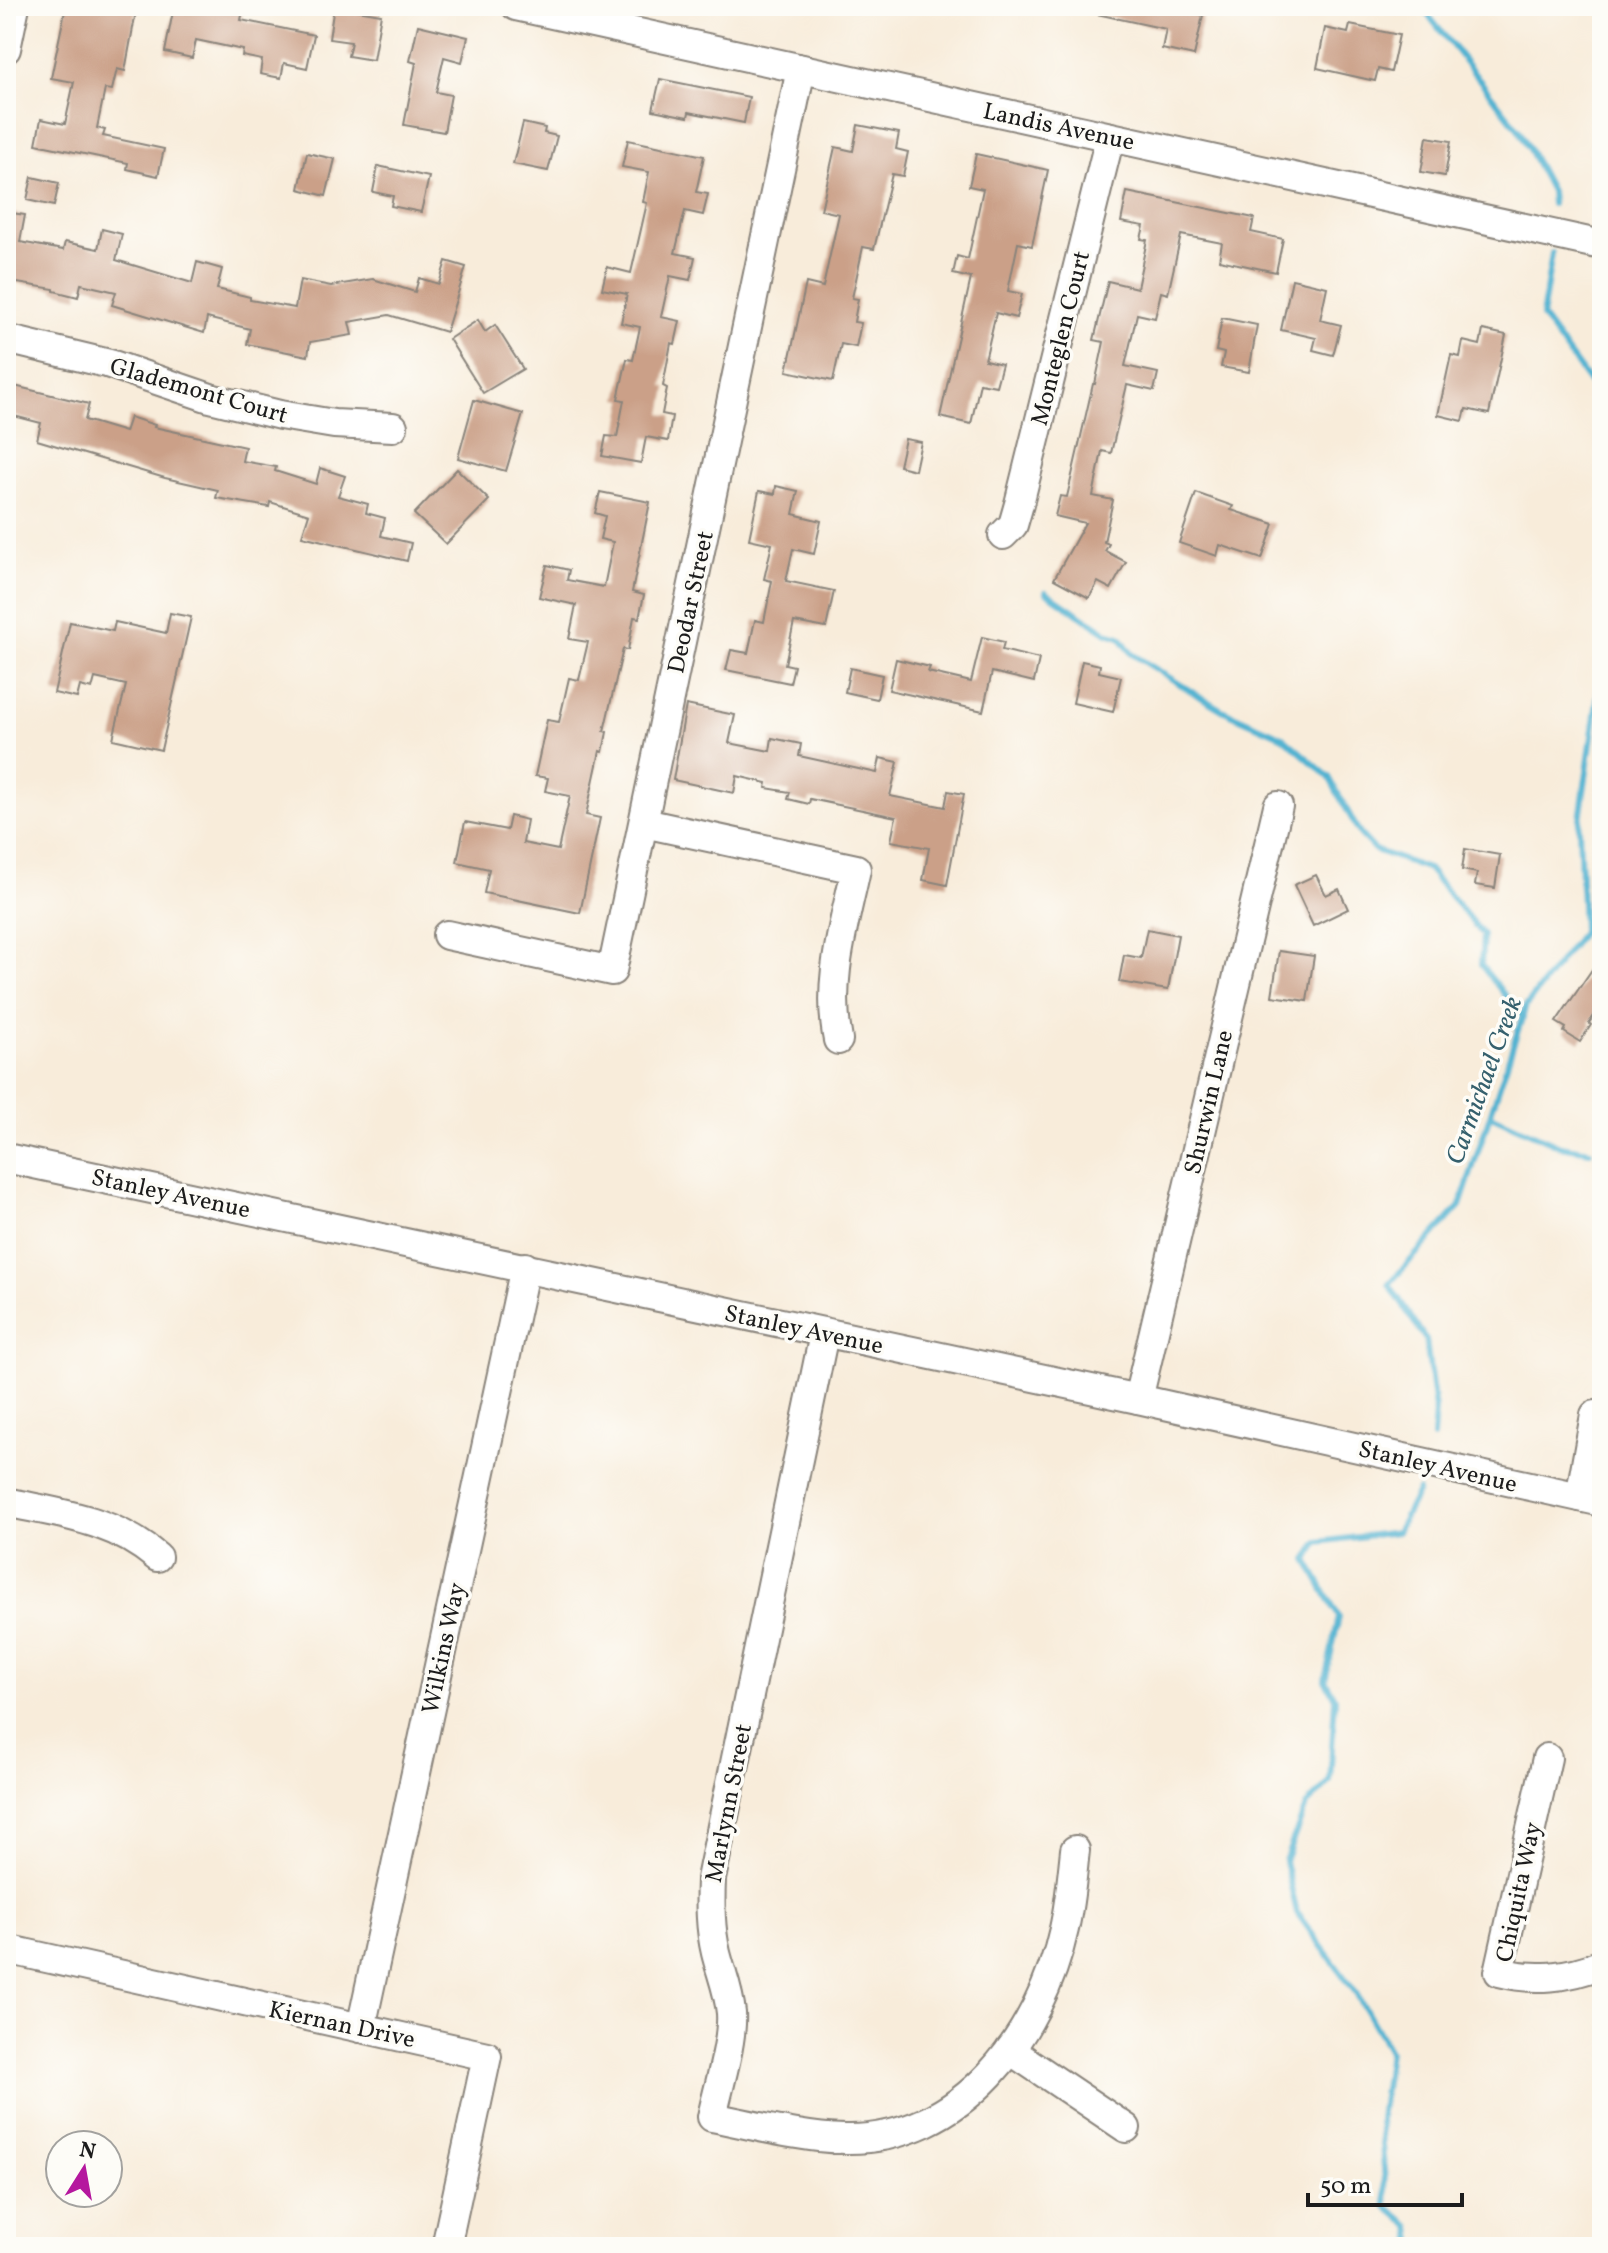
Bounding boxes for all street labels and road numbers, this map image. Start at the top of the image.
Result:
street label: Landis Avenue [980,95,1137,161]
street label: Monteglen Court [1024,248,1100,429]
street label: Glademont Court [106,350,291,434]
street label: Deodar Street [660,528,724,677]
street label: Shurwin Lane [1177,1027,1243,1178]
street label: Stanley Avenue [88,1162,253,1228]
street label: Stanley Avenue [721,1298,886,1364]
street label: Stanley Avenue [1355,1433,1520,1503]
street label: Wilkins Way [414,1580,475,1717]
street label: Marlynn Street [698,1721,762,1886]
street label: Chiquita Way [1489,1819,1551,1965]
street label: Kiernan Drive [265,1994,418,2058]

